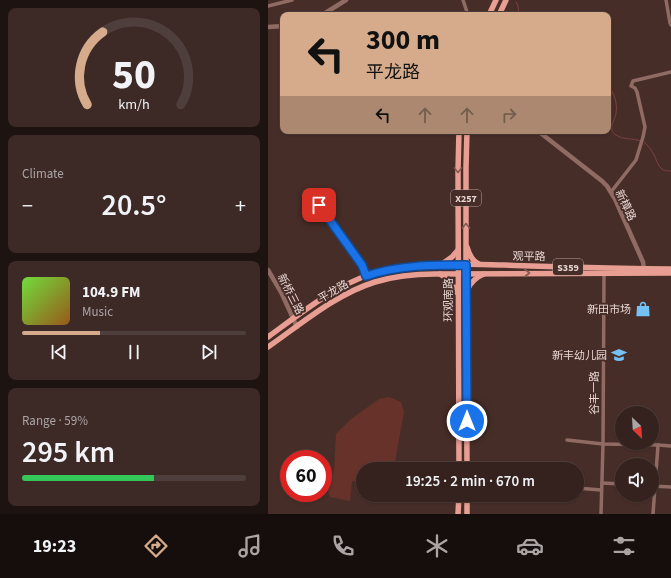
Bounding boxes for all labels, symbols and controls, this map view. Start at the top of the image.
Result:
text: 300 m [366,20,440,60]
icon: left [300,28,352,80]
text: 50 [112,45,156,105]
text: 平龙路 [366,60,420,85]
text: km/h [118,94,150,115]
icon: left [372,104,394,126]
icon: ahead [414,104,436,126]
icon: ahead [456,104,478,126]
icon: right [498,104,520,126]
text: Climate [22,165,64,183]
one-way arrow [454,167,462,173]
text: 20.5° [102,184,166,227]
street label: 新樟路 [612,187,640,223]
pin [302,188,336,222]
text: − [22,190,33,222]
text: + [235,190,246,222]
road number: X257 [451,190,481,206]
icon: arrive [308,194,330,216]
one-way arrow [462,223,470,229]
street label: 观平路 [512,249,546,264]
road number: S359 [553,259,583,275]
one-way arrow [524,269,530,277]
street label: 新桥三路 [274,271,307,317]
street label: 平龙路 [315,277,351,306]
street label: 环观南路 [441,278,456,322]
text: 104.9 FM [82,282,140,303]
shop icon: 新田市场 [634,300,652,318]
place label: 新田市场 [587,302,631,317]
text: Music [82,303,113,321]
icon: previous [48,341,70,363]
icon: pause [123,341,145,363]
icon: next [198,341,220,363]
school or university icon: 新丰幼儿园 [610,346,628,364]
place label: 新丰幼儿园 [552,348,607,363]
street label: 谷丰一路 [587,371,602,415]
position arrow [446,400,488,442]
north arrow [615,406,659,450]
map controls [615,406,659,502]
text: Range · 59% [22,412,88,430]
text: 295 km [22,431,115,474]
speed limit sign: 60 [280,450,332,502]
button: sound [615,458,659,502]
text: 19:25 · 2 min · 670 m [405,471,535,492]
icon: directions [142,532,170,560]
icon: music [236,532,264,560]
icon: phone [329,532,357,560]
icon: climate [423,532,451,560]
icon: car [516,532,544,560]
icon: filters [610,532,638,560]
text: 19:23 [33,534,76,559]

